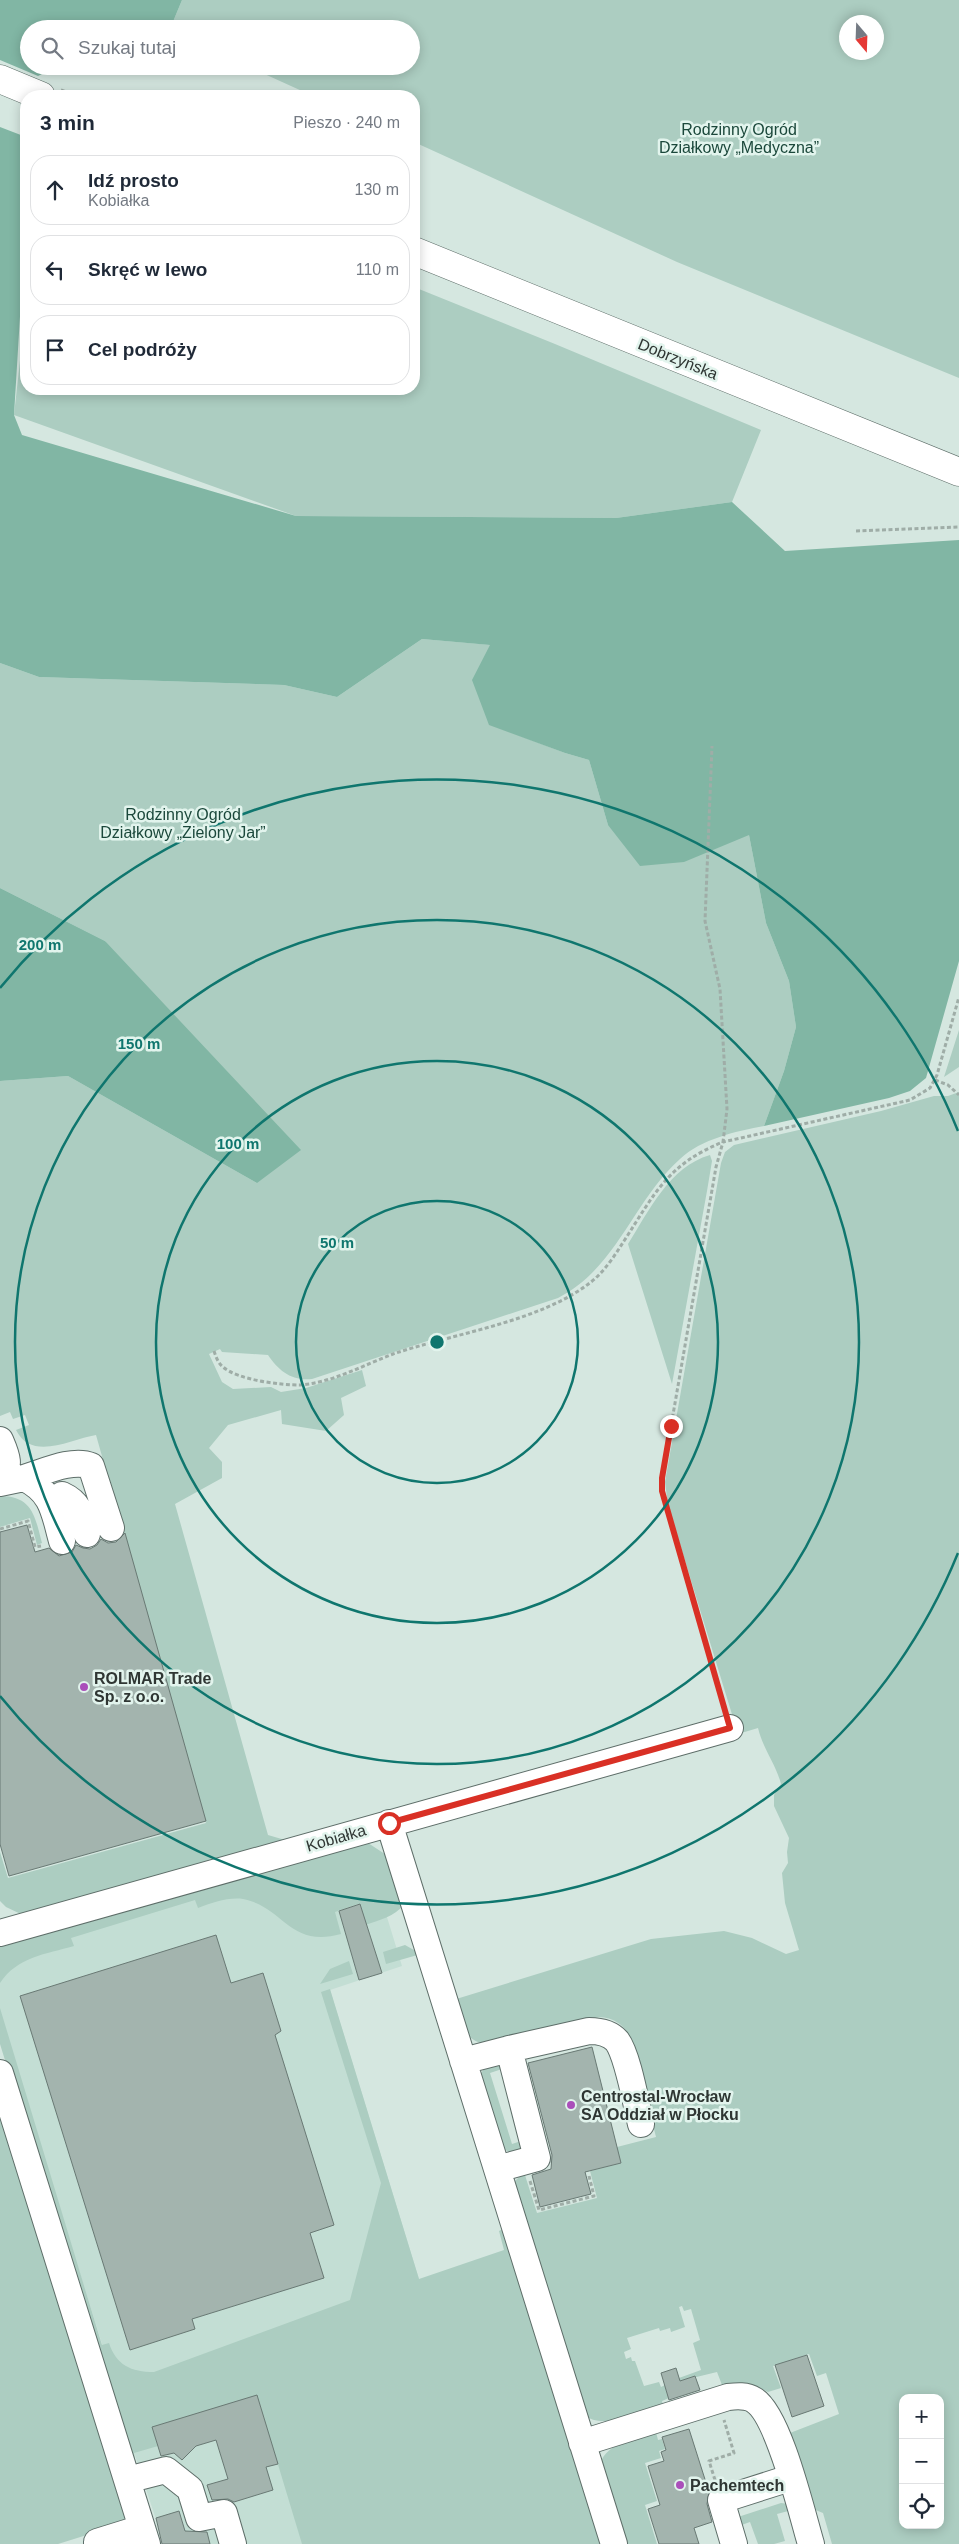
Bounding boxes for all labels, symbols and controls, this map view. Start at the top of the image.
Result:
north arrow [839,15,884,60]
search box [20,20,420,75]
icon: search [38,34,66,62]
text: Szukaj tutaj [78,37,176,58]
text: 3 min [40,111,95,134]
text: Pieszo · 240 m [293,114,400,131]
park label: Rodzinny Ogród Działkowy „Medyczna” [659,121,819,156]
text: Idź prosto [88,170,179,191]
icon: ahead [41,176,69,204]
text: 130 m [355,181,399,198]
text: Kobiałka [88,192,149,209]
icon: left [41,256,69,284]
text: Skręć w lewo [88,259,207,280]
text: 110 m [356,261,399,278]
street label: Dobrzyńska [636,335,720,383]
icon: arrive [41,336,69,364]
text: Cel podróży [88,339,197,360]
park label: Rodzinny Ogród Działkowy „Zielony Jar” [100,806,266,841]
text: 200 m [19,936,61,953]
text: 150 m [118,1035,160,1052]
text: 100 m [217,1135,259,1152]
text: 50 m [320,1234,354,1251]
centre of rings [428,1333,446,1351]
route end [660,1415,683,1438]
place label: ROLMAR Trade Sp. z o.o. [94,1670,211,1705]
marker: ROLMAR Trade Sp. z o.o. [78,1681,90,1693]
route start [378,1812,401,1835]
street label: Kobiałka [304,1821,368,1855]
place label: Centrostal-Wrocław SA Oddział w Płocku [581,2088,739,2123]
marker: Centrostal-Wrocław SA Oddział w Płocku [565,2099,577,2111]
map controls [899,2394,944,2529]
button: + [899,2394,944,2439]
button: − [899,2439,944,2484]
place label: Pachemtech [690,2477,784,2494]
marker: Pachemtech [674,2479,686,2491]
button: locate [899,2484,944,2529]

